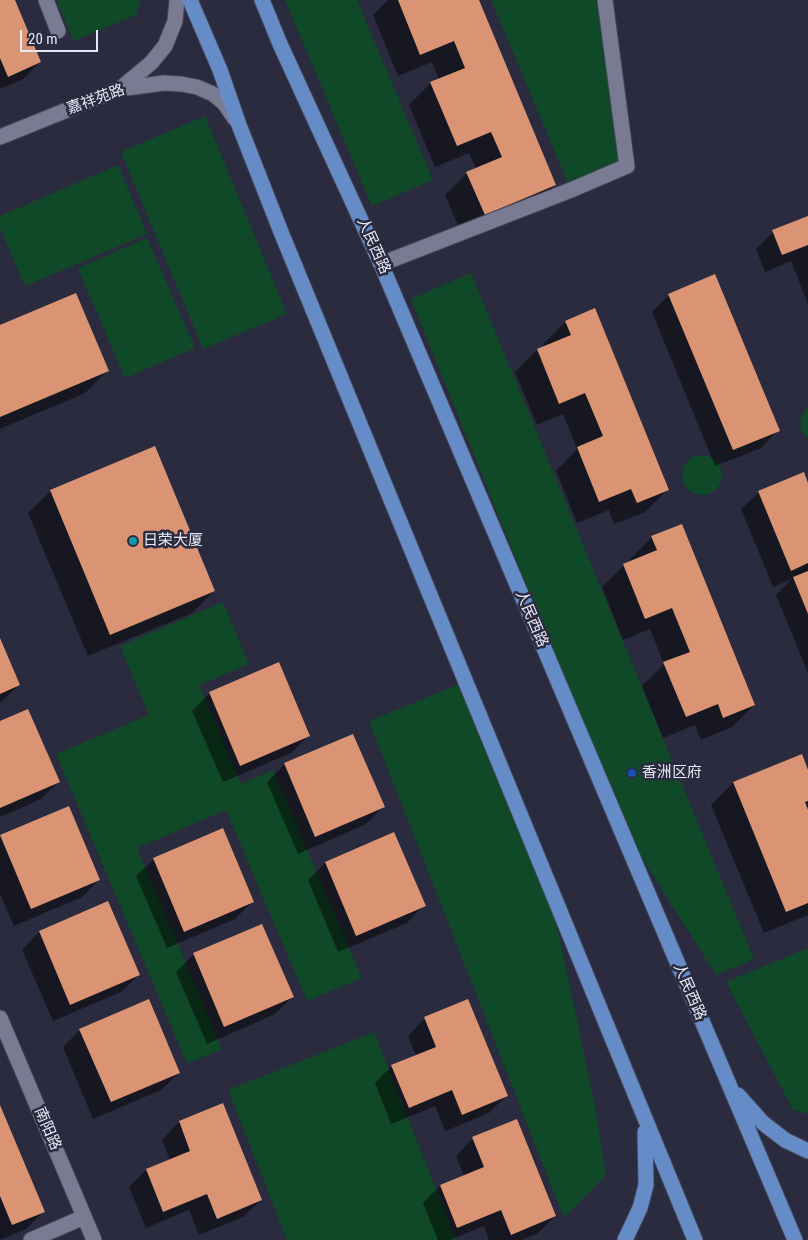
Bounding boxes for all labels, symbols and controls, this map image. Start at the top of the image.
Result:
scale bar [22,20,100,52]
text: 20 m [28,30,58,48]
street label: 嘉祥苑路 [65,81,127,119]
street label: 人民西路 [353,215,393,277]
place label: 日荣大厦 [143,532,203,550]
marker: 日荣大厦 [127,535,139,547]
street label: 人民西路 [511,588,551,650]
place label: 香洲区府 [642,764,702,782]
marker: 香洲区府 [626,767,638,779]
street label: 人民西路 [669,961,709,1023]
street label: 南阳路 [30,1105,64,1153]

